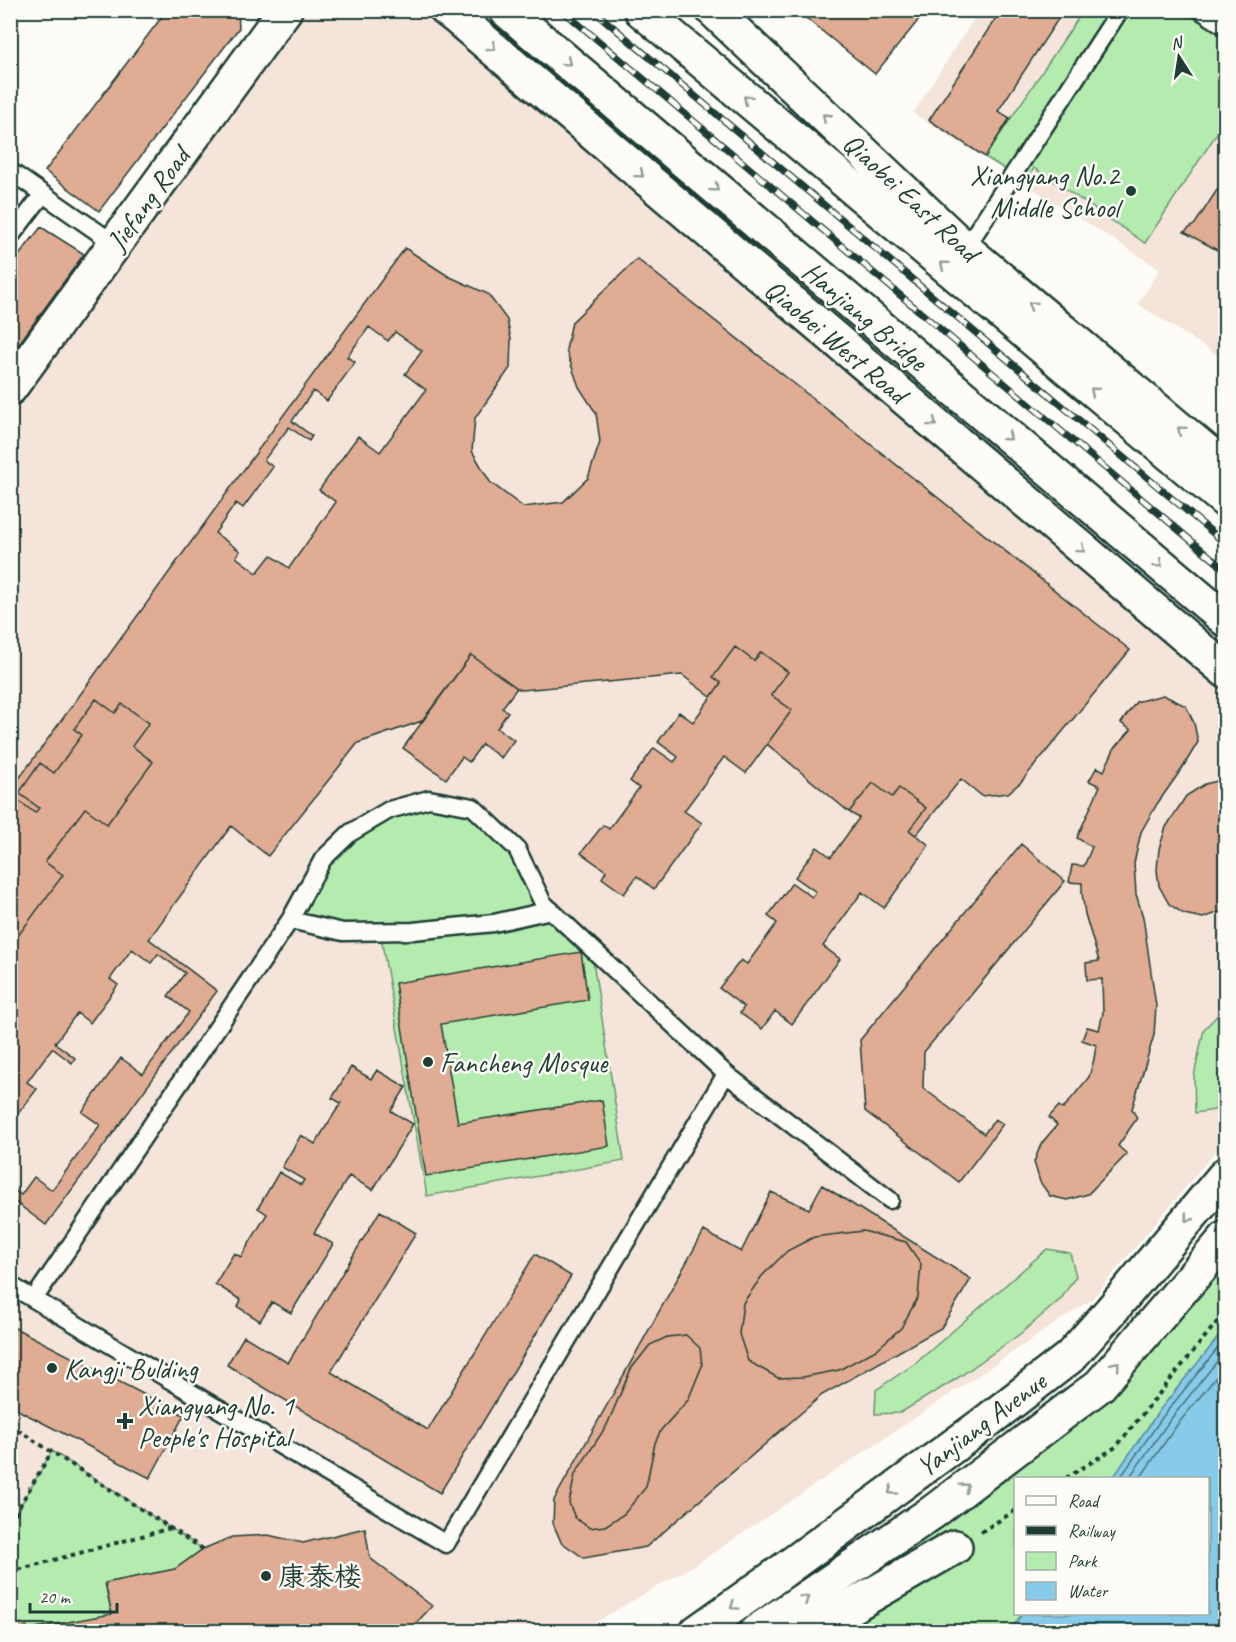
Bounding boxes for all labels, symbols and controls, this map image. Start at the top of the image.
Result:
north arrow [1149,27,1209,87]
text: N [1169,32,1186,54]
one-way arrow [485,40,496,51]
one-way arrow [560,55,571,66]
one-way arrow [743,95,754,106]
one-way arrow [822,113,832,124]
street label: Qiaobei East Road [836,125,989,272]
street label: Jiefang Road [98,137,199,259]
place label: Xiangyang No.2 Middle School [970,158,1124,225]
one-way arrow [633,166,644,177]
one-way arrow [708,181,719,192]
marker: Xiangyang No.2 Middle School [1124,184,1138,198]
street label: Hanjiang Bridge [795,254,936,380]
one-way arrow [940,261,951,272]
street label: Qiaobei West Road [758,271,917,413]
one-way arrow [1028,301,1039,312]
one-way arrow [1090,387,1101,398]
one-way arrow [926,416,937,427]
one-way arrow [1177,427,1188,438]
one-way arrow [1001,429,1012,440]
one-way arrow [1074,542,1085,553]
one-way arrow [1152,556,1163,567]
place label: Fancheng Mosque [440,1045,609,1080]
marker: Fancheng Mosque [421,1055,435,1069]
one-way arrow [1184,1212,1195,1223]
place label: Kangji Bulding [64,1351,199,1386]
marker: Kangji Bulding [45,1361,59,1375]
one-way arrow [1109,1361,1120,1372]
street label: Yanjiang Avenue [909,1363,1054,1484]
place label: Xiangyang No. 1 People's Hospital [138,1388,295,1455]
marker: Xiangyang No. 1 People's Hospital [116,1412,134,1430]
legend [1014,1477,1209,1615]
one-way arrow [887,1484,898,1495]
one-way arrow [958,1484,969,1495]
text: Road [1068,1490,1101,1512]
text: Railway [1068,1520,1116,1542]
text: Park [1068,1550,1098,1572]
place label: 康泰楼 [278,1559,362,1594]
marker: 康泰楼 [259,1569,273,1583]
scale bar [30,1576,117,1614]
text: Water [1068,1580,1109,1602]
text: 20 m [39,1586,72,1608]
one-way arrow [798,1595,809,1606]
one-way arrow [730,1599,741,1610]

